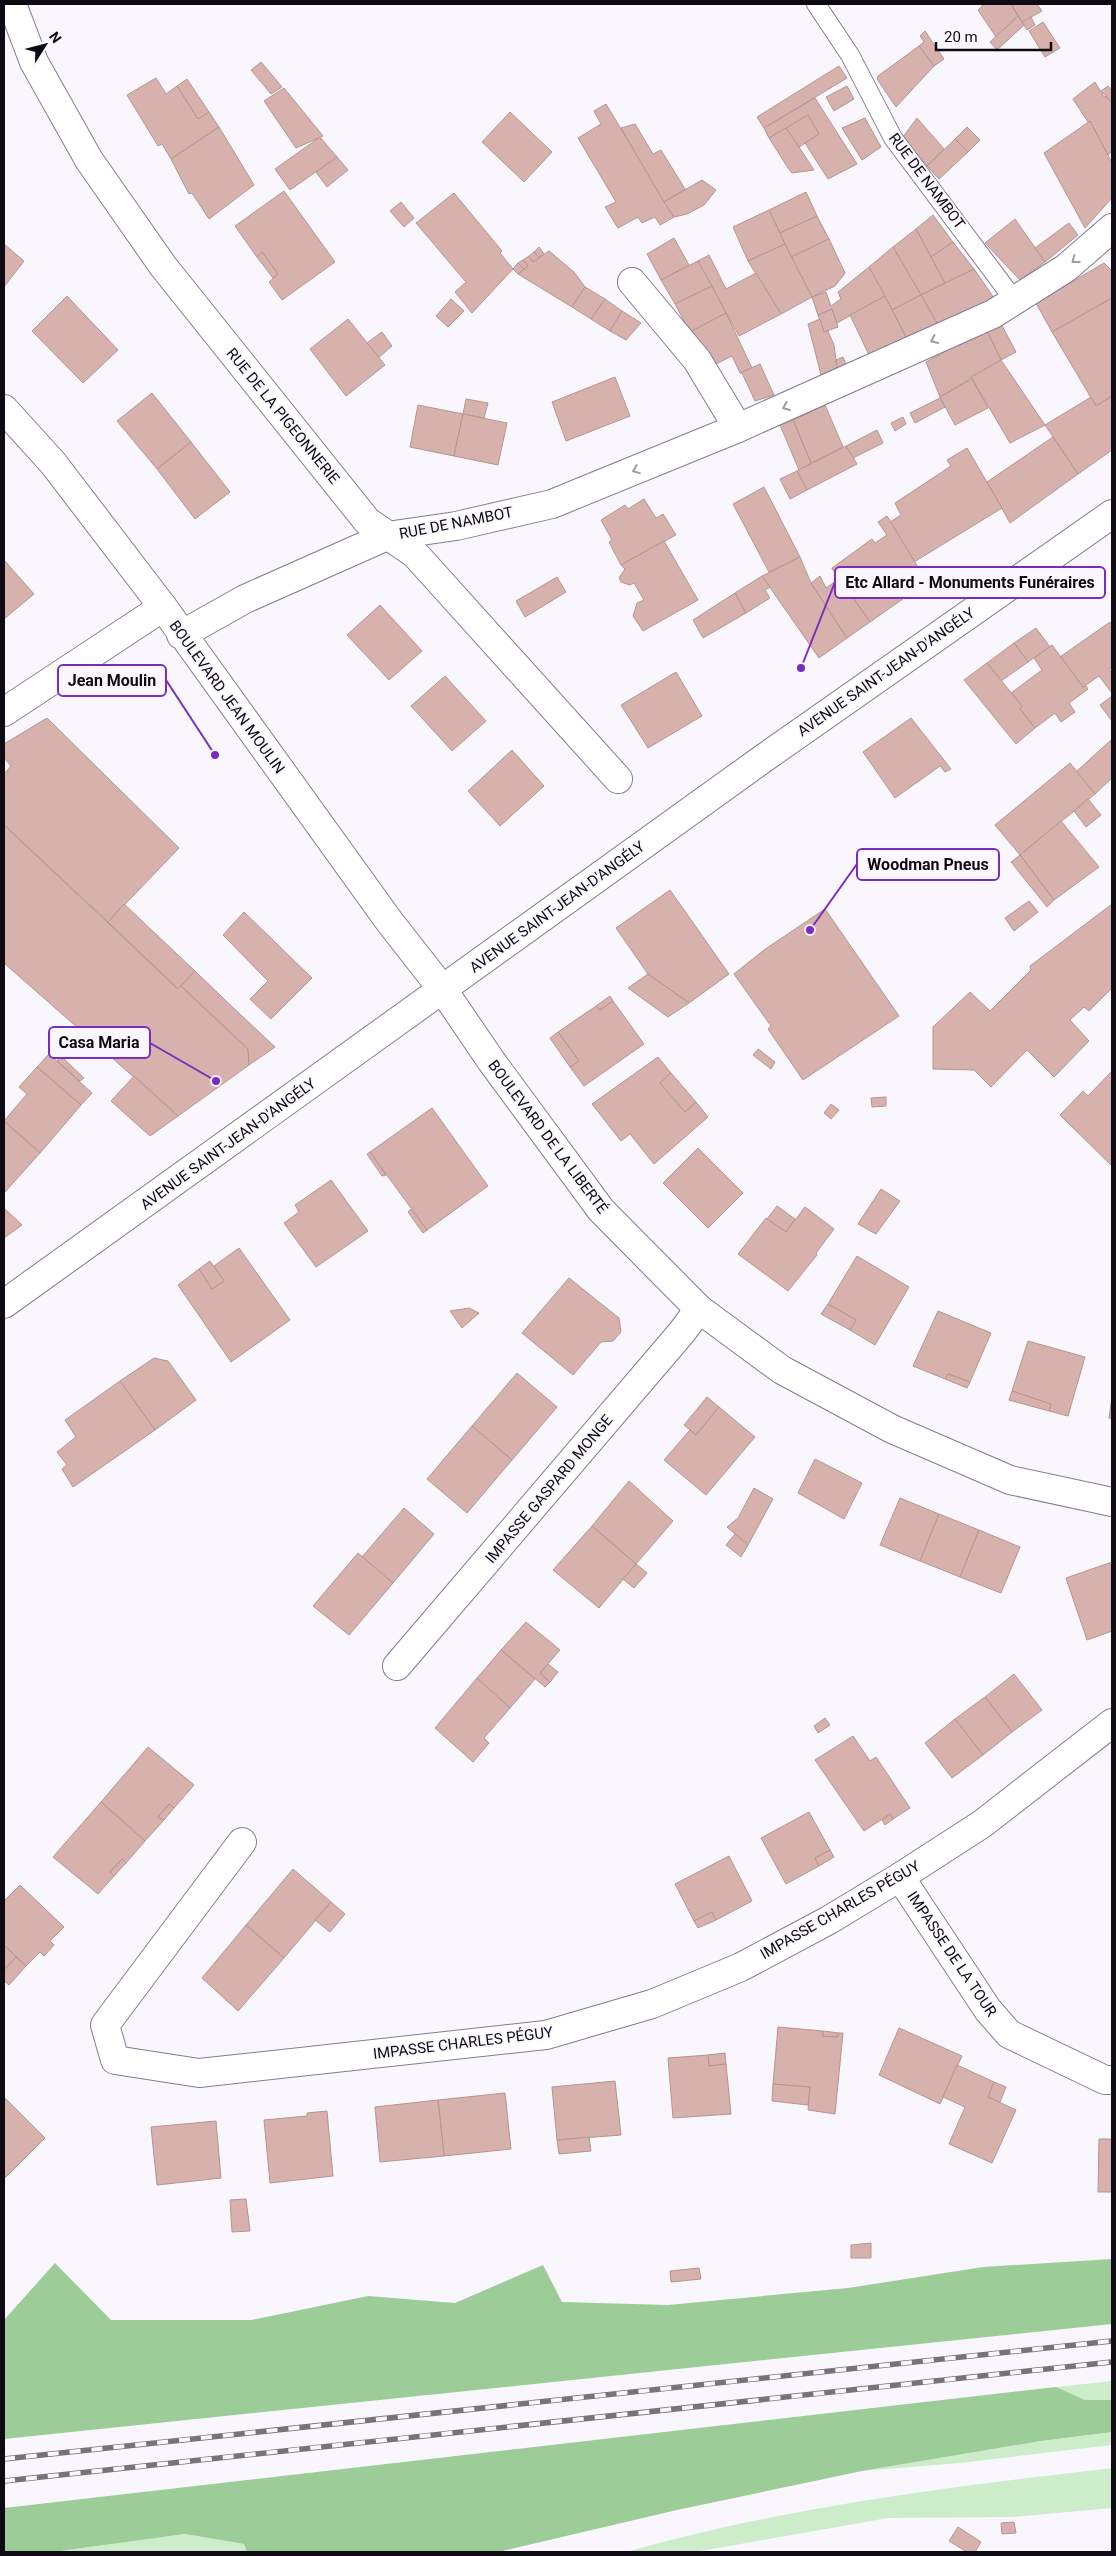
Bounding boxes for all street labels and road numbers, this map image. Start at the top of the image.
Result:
street label: RUE DE NAMBOT [885,129,969,233]
street label: RUE DE LA PIGEONNERIE [223,345,344,488]
street label: RUE DE NAMBOT [398,503,514,543]
street label: AVENUE SAINT-JEAN-D'ANGÉLY [794,604,978,740]
street label: BOULEVARD JEAN MOULIN [165,617,289,777]
street label: AVENUE SAINT-JEAN-D'ANGÉLY [466,837,648,977]
street label: BOULEVARD DE LA LIBERTÉ [484,1057,612,1218]
street label: AVENUE SAINT-JEAN-D'ANGÉLY [137,1074,319,1214]
street label: IMPASSE GASPARD MONGE [482,1411,617,1567]
street label: IMPASSE CHARLES PÉGUY [757,1857,923,1963]
street label: IMPASSE DE LA TOUR [903,1888,1001,2020]
street label: IMPASSE CHARLES PÉGUY [372,2023,554,2063]

